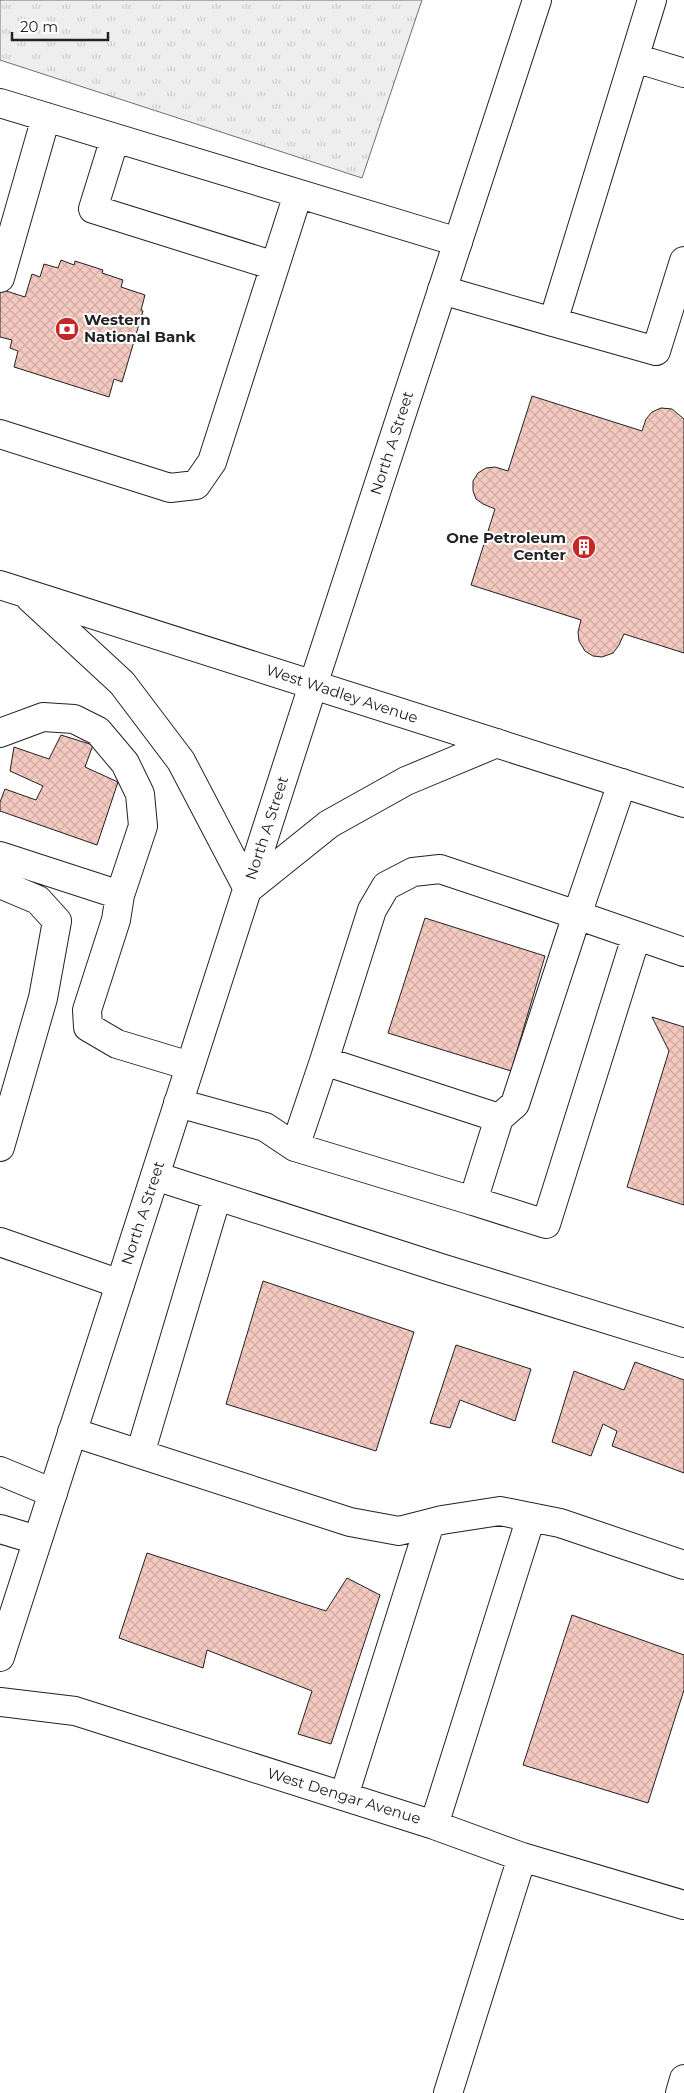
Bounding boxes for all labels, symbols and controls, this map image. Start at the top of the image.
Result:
scale bar [12,10,109,42]
text: 20 m [20,17,58,36]
place label: Western National Bank [84,310,196,346]
bank icon: Western National Bank [54,316,80,342]
street label: North A Street [366,389,417,497]
place label: One Petroleum Center [446,528,567,564]
building icon: One Petroleum Center [571,534,597,560]
street label: West Wadley Avenue [264,660,421,727]
street label: North A Street [241,774,292,882]
street label: North A Street [117,1159,168,1267]
street label: West Dengar Avenue [265,1763,423,1828]

